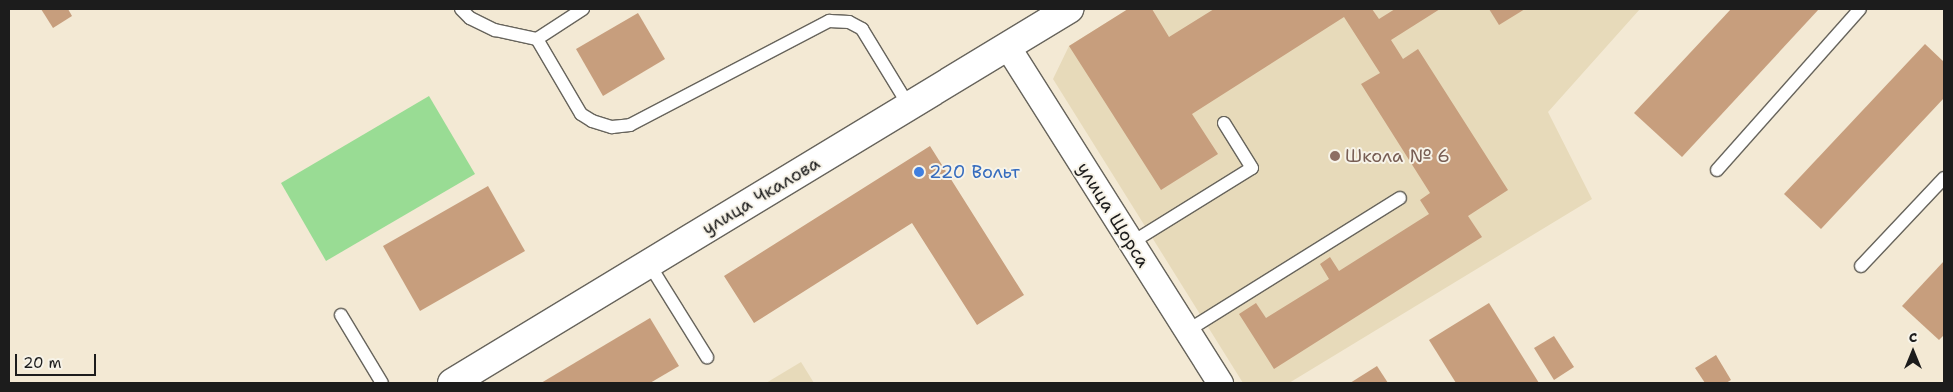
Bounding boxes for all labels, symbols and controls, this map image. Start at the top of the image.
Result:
place label: Школа № 6 [1345,145,1450,167]
marker: Школа № 6 [1329,150,1341,162]
street label: улица Чкалова [698,152,824,240]
street label: улица Щорса [1072,159,1154,271]
place label: 220 Вольт [929,161,1020,183]
marker: 220 Вольт [913,166,925,178]
north arrow [1888,327,1938,377]
text: С [1909,328,1917,346]
scale bar [18,344,99,376]
text: 20 m [23,353,62,373]

